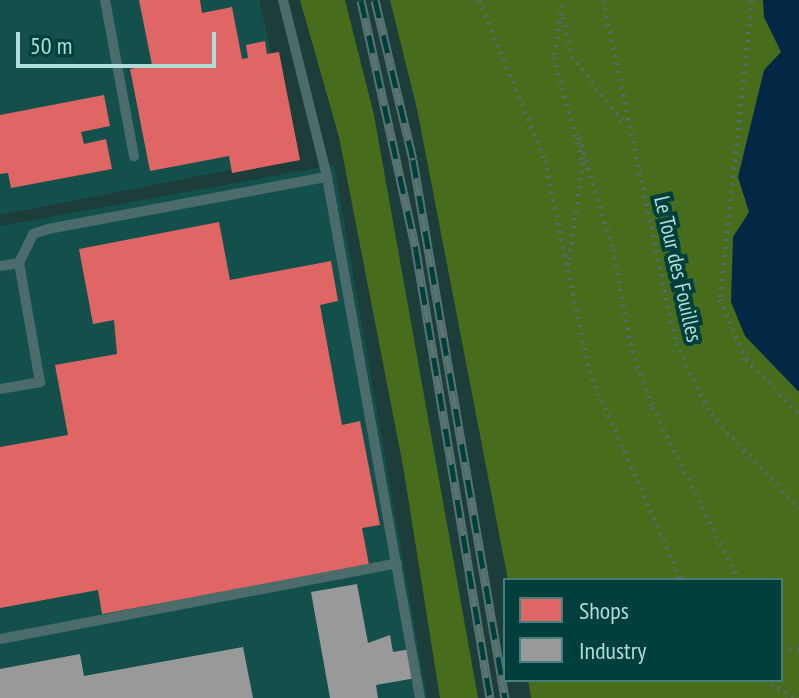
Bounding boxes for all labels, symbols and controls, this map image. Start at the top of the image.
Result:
scale bar [20,16,220,66]
text: 50 m [30,30,72,61]
street label: Le Tour des Fouilles [648,193,708,345]
legend [503,578,783,682]
text: Shops [579,595,629,626]
text: Industry [579,635,646,666]

